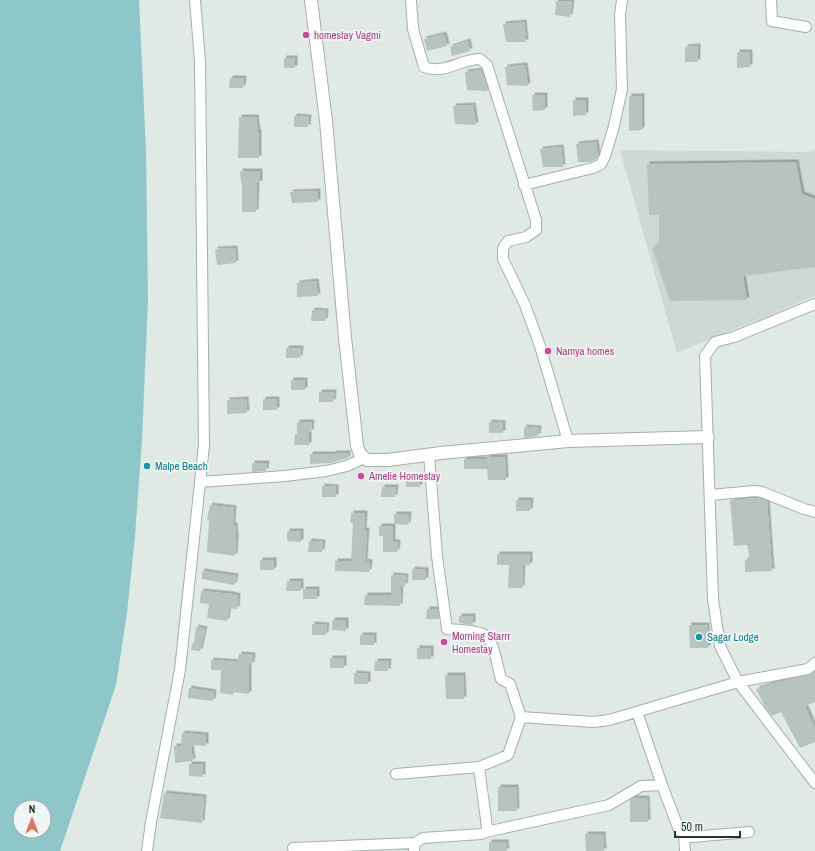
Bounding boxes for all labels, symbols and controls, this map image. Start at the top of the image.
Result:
place label: homestay Vagmi [314,28,381,42]
marker: homestay Vagmi [301,30,311,40]
place label: Namya homes [556,344,615,358]
marker: Namya homes [543,346,553,356]
place label: Malpe Beach [155,459,208,473]
marker: Malpe Beach [142,461,152,471]
place label: Amelie Homestay [368,469,441,483]
marker: Amelie Homestay [356,471,366,481]
place label: Morning Starrr Homestay [452,629,510,656]
place label: Sagar Lodge [707,630,759,644]
marker: Sagar Lodge [694,632,704,642]
marker: Morning Starrr Homestay [439,637,449,647]
north arrow [12,799,52,839]
text: N [29,802,35,816]
scale bar [675,813,740,839]
text: 50 m [681,819,703,835]

